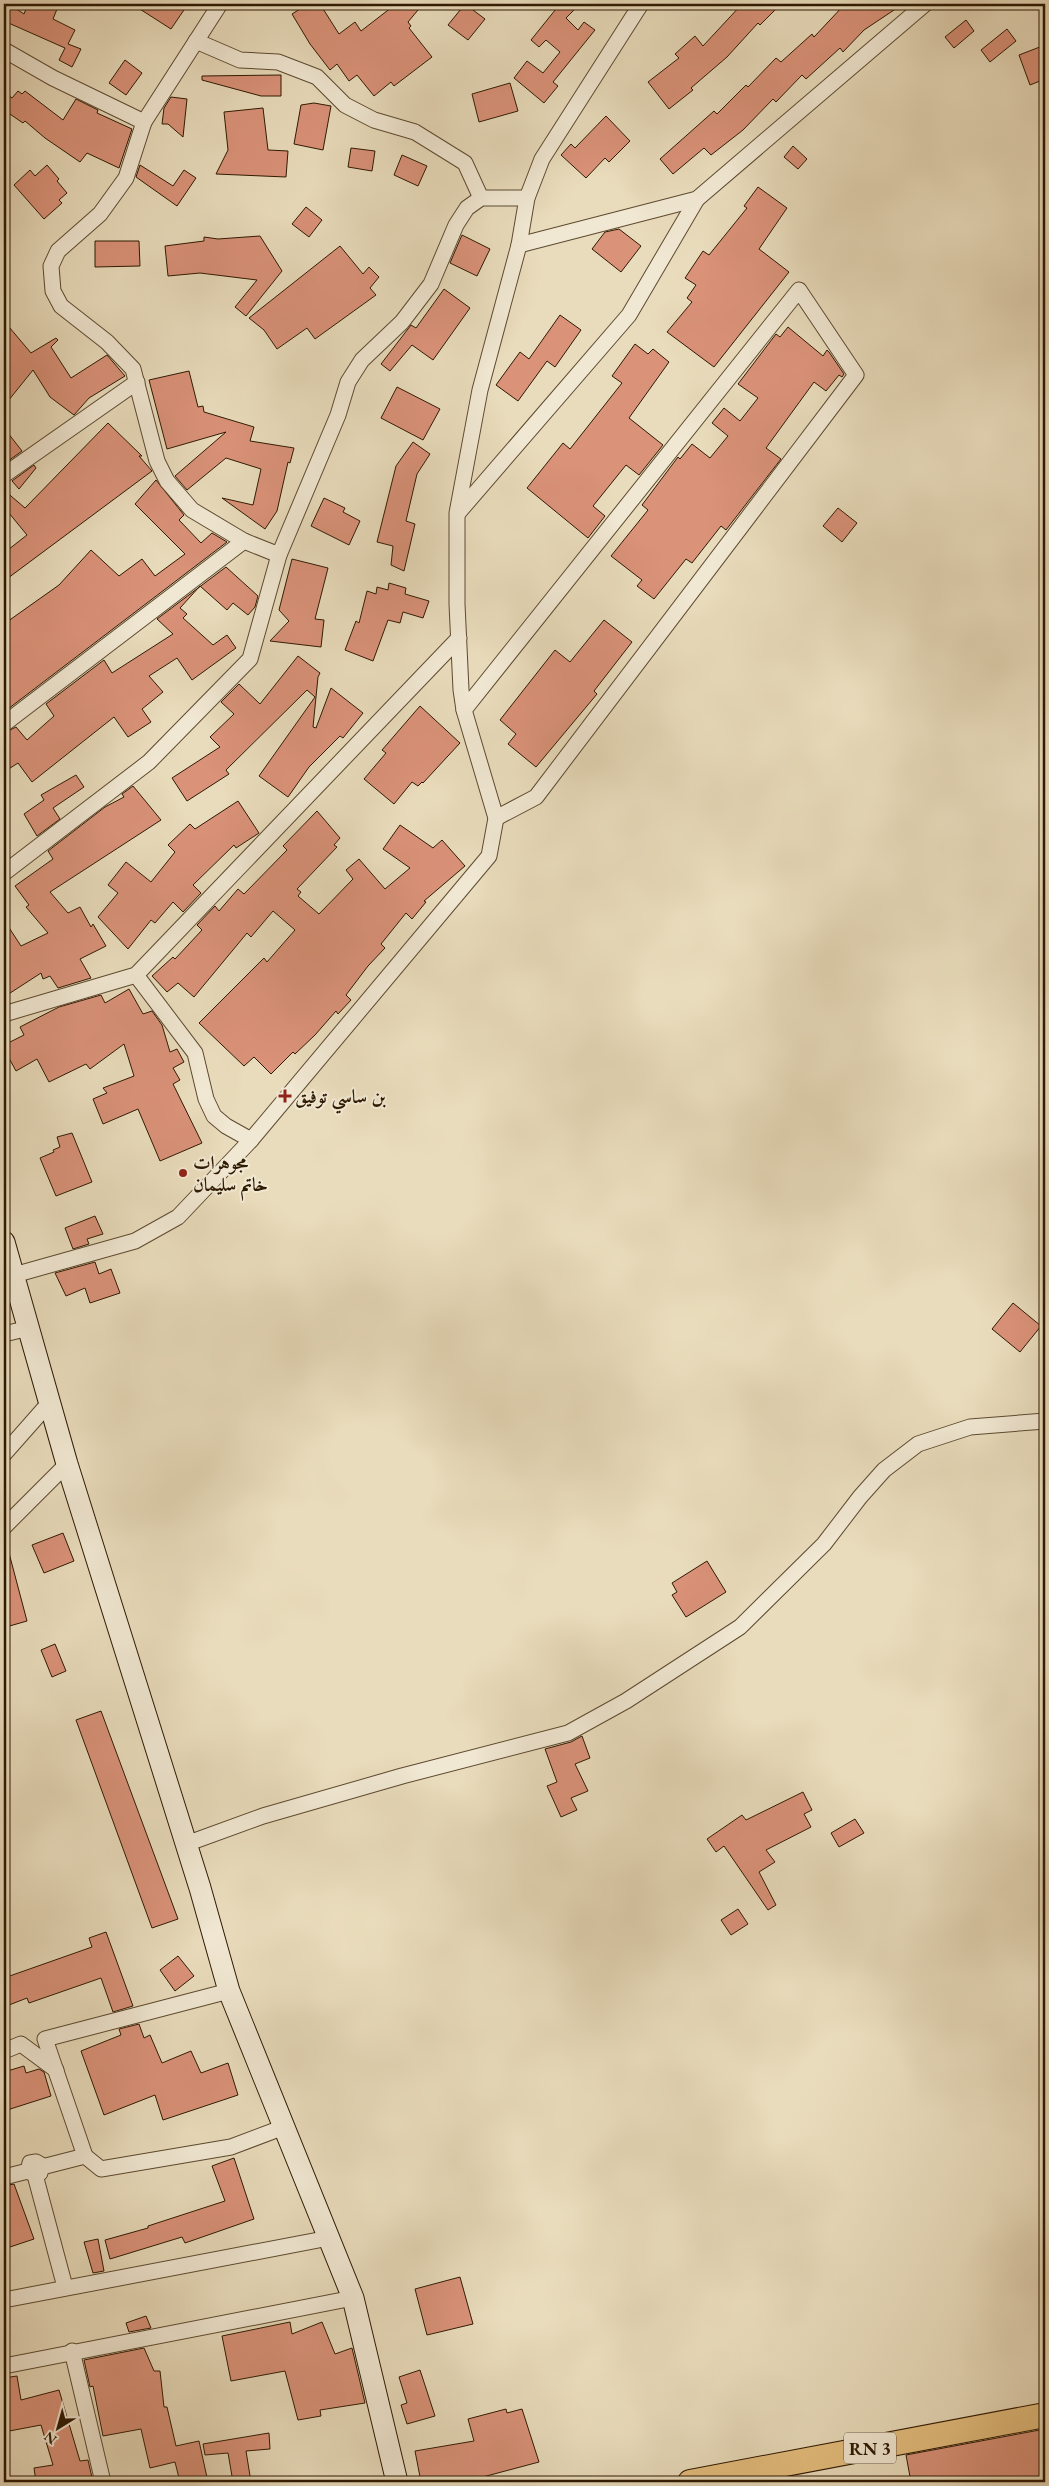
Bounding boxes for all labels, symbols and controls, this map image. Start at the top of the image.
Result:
place label: بن ساسي توفيق [295,1084,386,1114]
marker: بن ساسي توفيق [279,1090,291,1102]
place label: مجوهرات خاتم سليمان [193,1150,268,1201]
marker: مجوهرات خاتم سليمان [177,1167,189,1179]
north arrow [32,2404,82,2454]
text: N [40,2427,60,2449]
road number: RN 3 [844,2432,896,2464]

